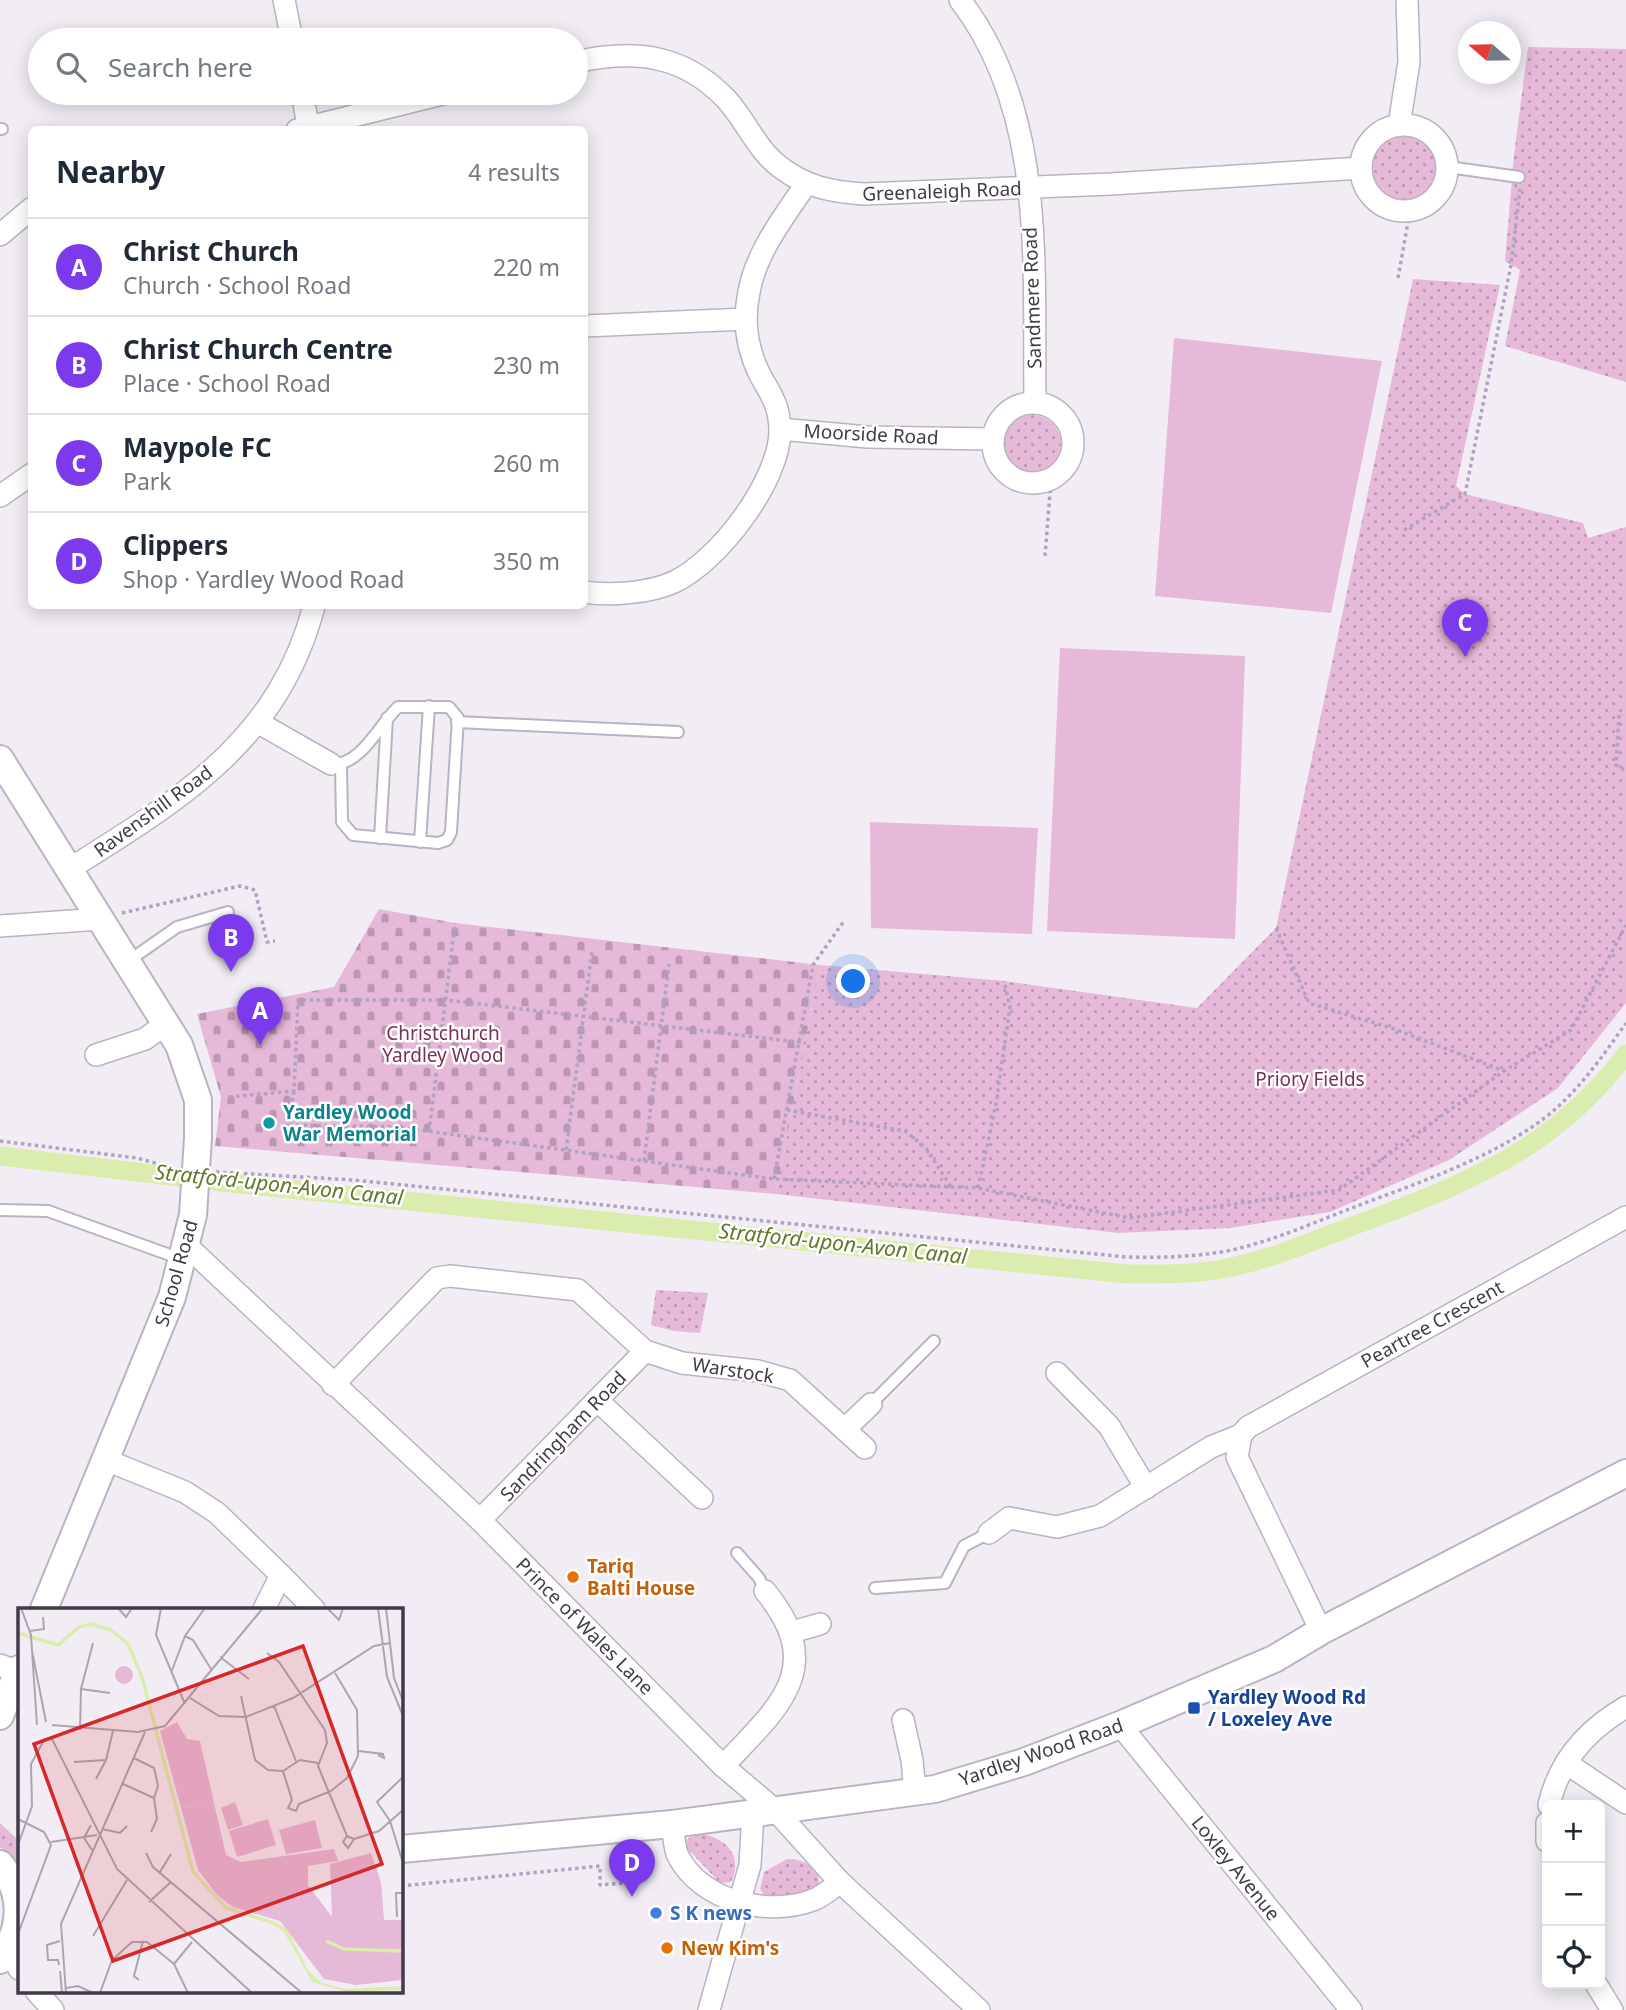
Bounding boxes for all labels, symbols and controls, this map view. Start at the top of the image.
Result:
north arrow [1458,21,1521,84]
search box [28,28,588,105]
icon: search [52,48,90,86]
text: Search here [108,49,253,85]
text: Nearby [56,151,165,192]
text: 4 results [468,156,560,188]
street label: Greenaleigh Road [862,175,1022,207]
street label: Sandmere Road [1017,227,1047,369]
text: Christ Church [123,233,299,269]
text: A [71,251,87,283]
text: 220 m [493,251,560,283]
text: Church · School Road [123,269,351,301]
text: Christ Church Centre [123,331,393,367]
text: B [71,349,87,381]
text: 230 m [493,349,560,381]
text: Place · School Road [123,367,331,399]
street label: Moorside Road [803,417,939,451]
text: Maypole FC [123,429,272,465]
text: C [72,447,86,479]
text: 260 m [493,447,560,479]
text: Park [123,465,172,497]
text: Clippers [123,527,228,563]
text: D [71,545,87,577]
text: 350 m [493,545,560,577]
text: Shop · Yardley Wood Road [123,563,404,595]
pin: C [1442,599,1488,657]
street label: Ravenshill Road [88,759,218,863]
pin: B [208,914,254,972]
your location [836,964,870,998]
pin: A [237,987,283,1045]
park label: Christchurch Yardley Wood [382,1020,504,1068]
park label: Priory Fields [1255,1066,1365,1092]
place label: Yardley Wood War Memorial [283,1099,417,1147]
marker: Yardley Wood War Memorial [261,1115,277,1131]
water label: Stratford-upon-Avon Canal [154,1157,405,1211]
water label: Stratford-upon-Avon Canal [718,1216,969,1270]
street label: School Road [148,1217,204,1329]
street label: Peartree Crescent [1356,1274,1508,1374]
street label: Warstock [690,1351,776,1389]
street label: Sandringham Road [494,1365,632,1507]
street label: Prince of Wales Lane [511,1552,659,1700]
place label: Tariq Balti House [587,1553,695,1601]
marker: Tariq Balti House [565,1569,581,1585]
inset map [18,1608,402,1993]
place label: Yardley Wood Rd / Loxeley Ave [1208,1684,1366,1732]
marker: Yardley Wood Rd / Loxeley Ave [1186,1700,1202,1716]
street label: Yardley Wood Road [955,1712,1127,1792]
map controls [1542,1800,1605,1989]
button: + [1542,1800,1605,1863]
street label: Loxley Avenue [1186,1810,1286,1926]
pin: D [609,1839,655,1897]
button: − [1542,1863,1605,1926]
place label: S K news [670,1900,752,1926]
marker: S K news [648,1905,664,1921]
button: locate [1542,1926,1605,1989]
place label: New Kim's [681,1935,779,1961]
marker: New Kim's [659,1940,675,1956]

